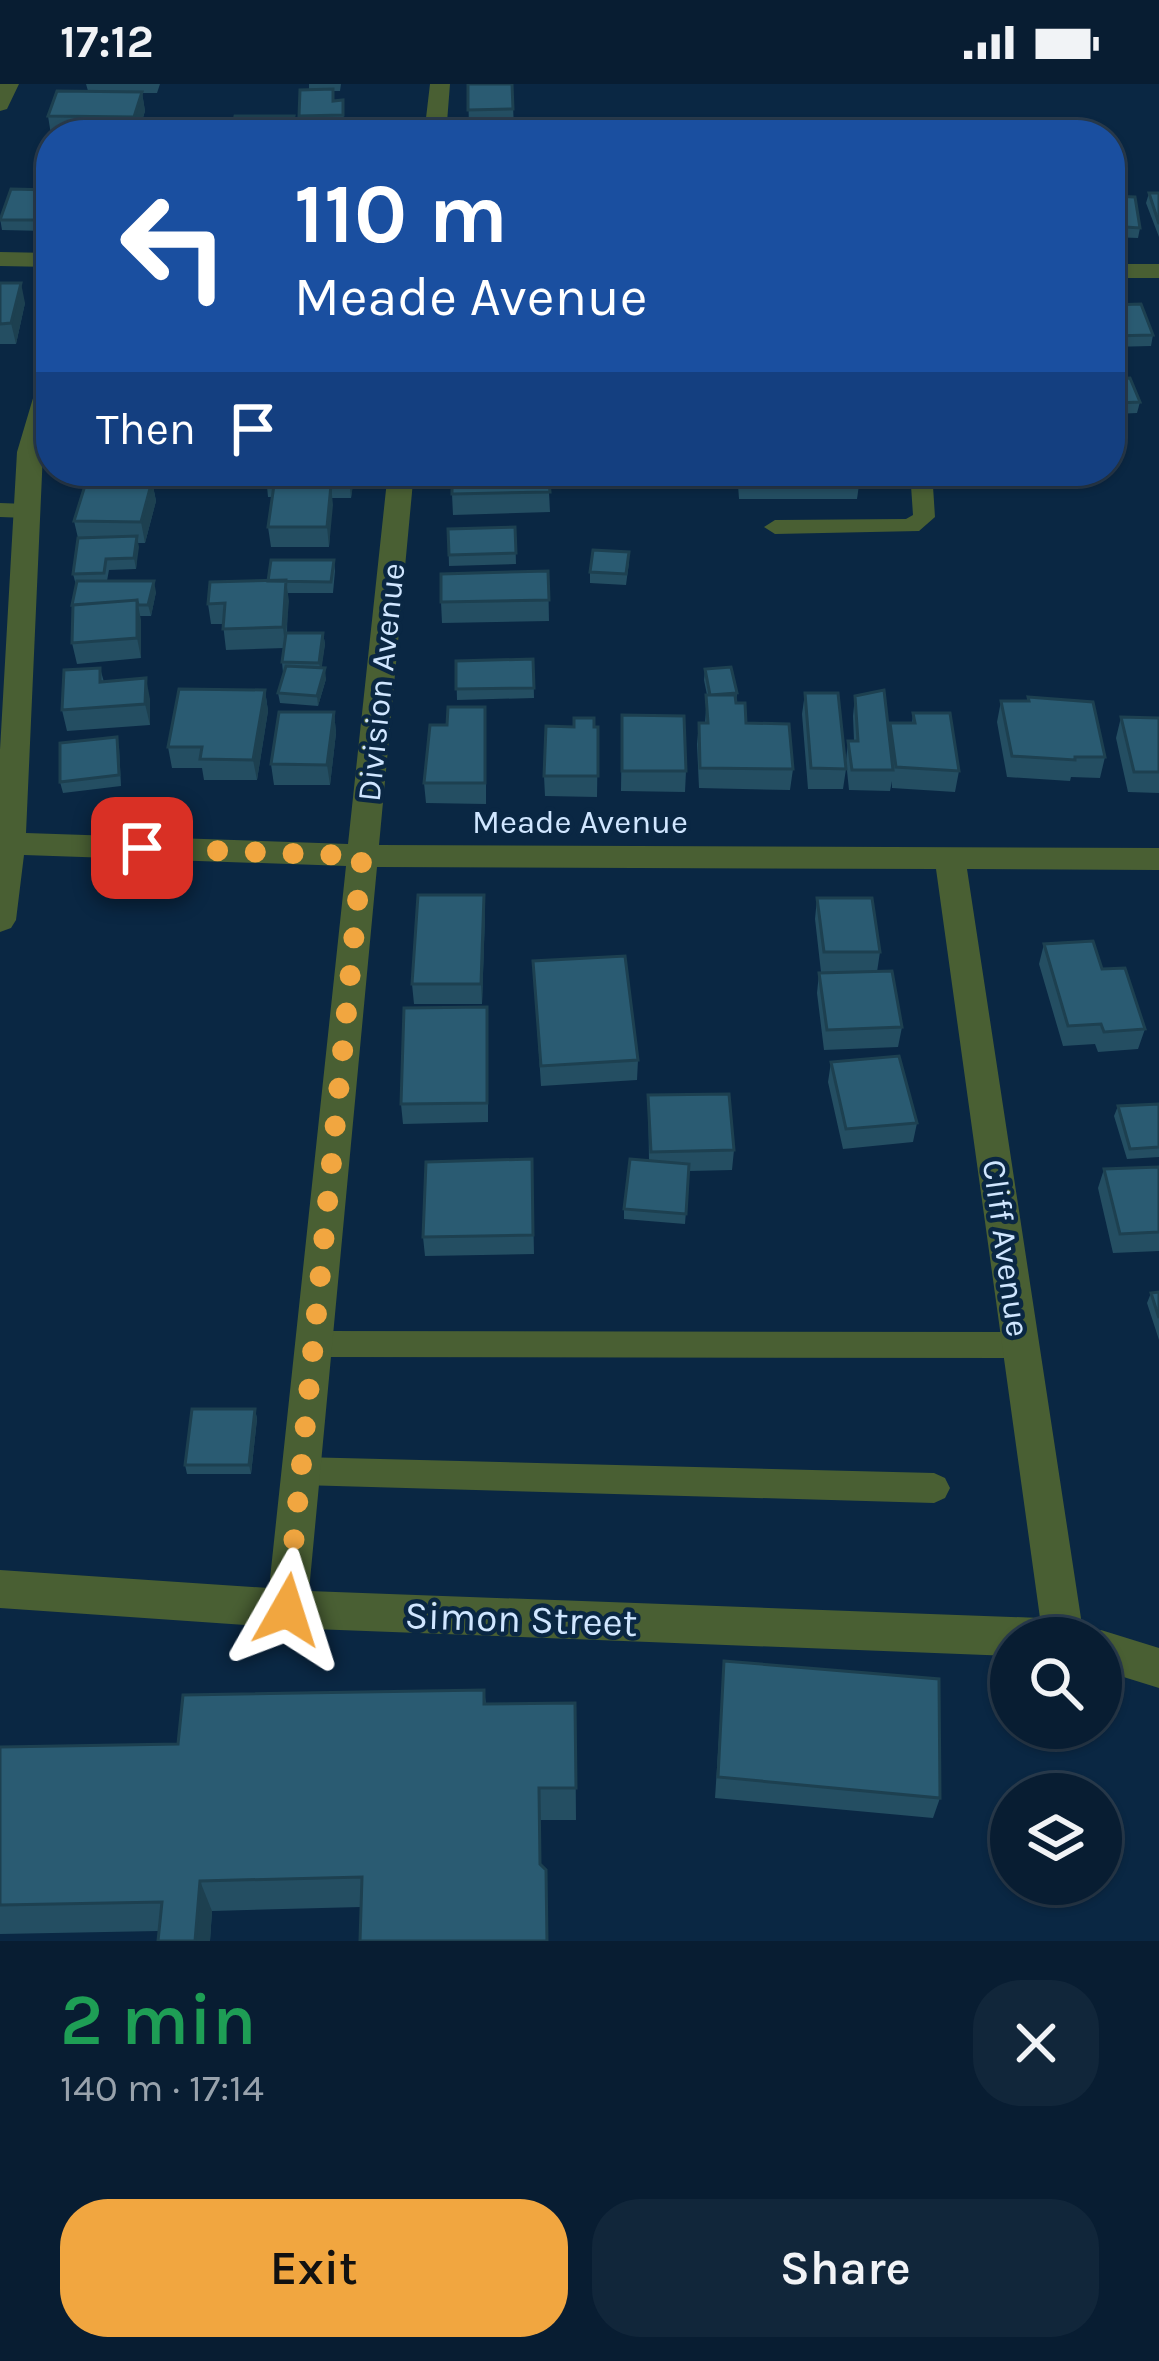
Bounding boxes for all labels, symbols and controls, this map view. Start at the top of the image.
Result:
text: 17:12 [60,16,154,68]
text: 110 m [294,165,508,263]
icon: left [96,168,252,324]
text: Meade Avenue [294,265,647,329]
icon: arrive [220,396,286,462]
text: Then [96,403,196,455]
street label: Division Avenue [350,561,412,803]
pin [91,797,193,899]
street label: Meade Avenue [472,803,688,841]
icon: arrive [109,815,175,881]
street label: Cliff Avenue [975,1157,1037,1339]
position arrow [224,1547,350,1673]
street label: Simon Street [404,1592,638,1646]
map controls [990,1617,1122,1905]
button: search [990,1617,1122,1749]
button: layers [990,1773,1122,1905]
text: 2 min [60,1978,257,2062]
button: close [973,1980,1099,2106]
text: 140 m · 17:14 [60,2065,264,2111]
button: Exit [60,2199,568,2337]
button: Share [592,2199,1099,2337]

